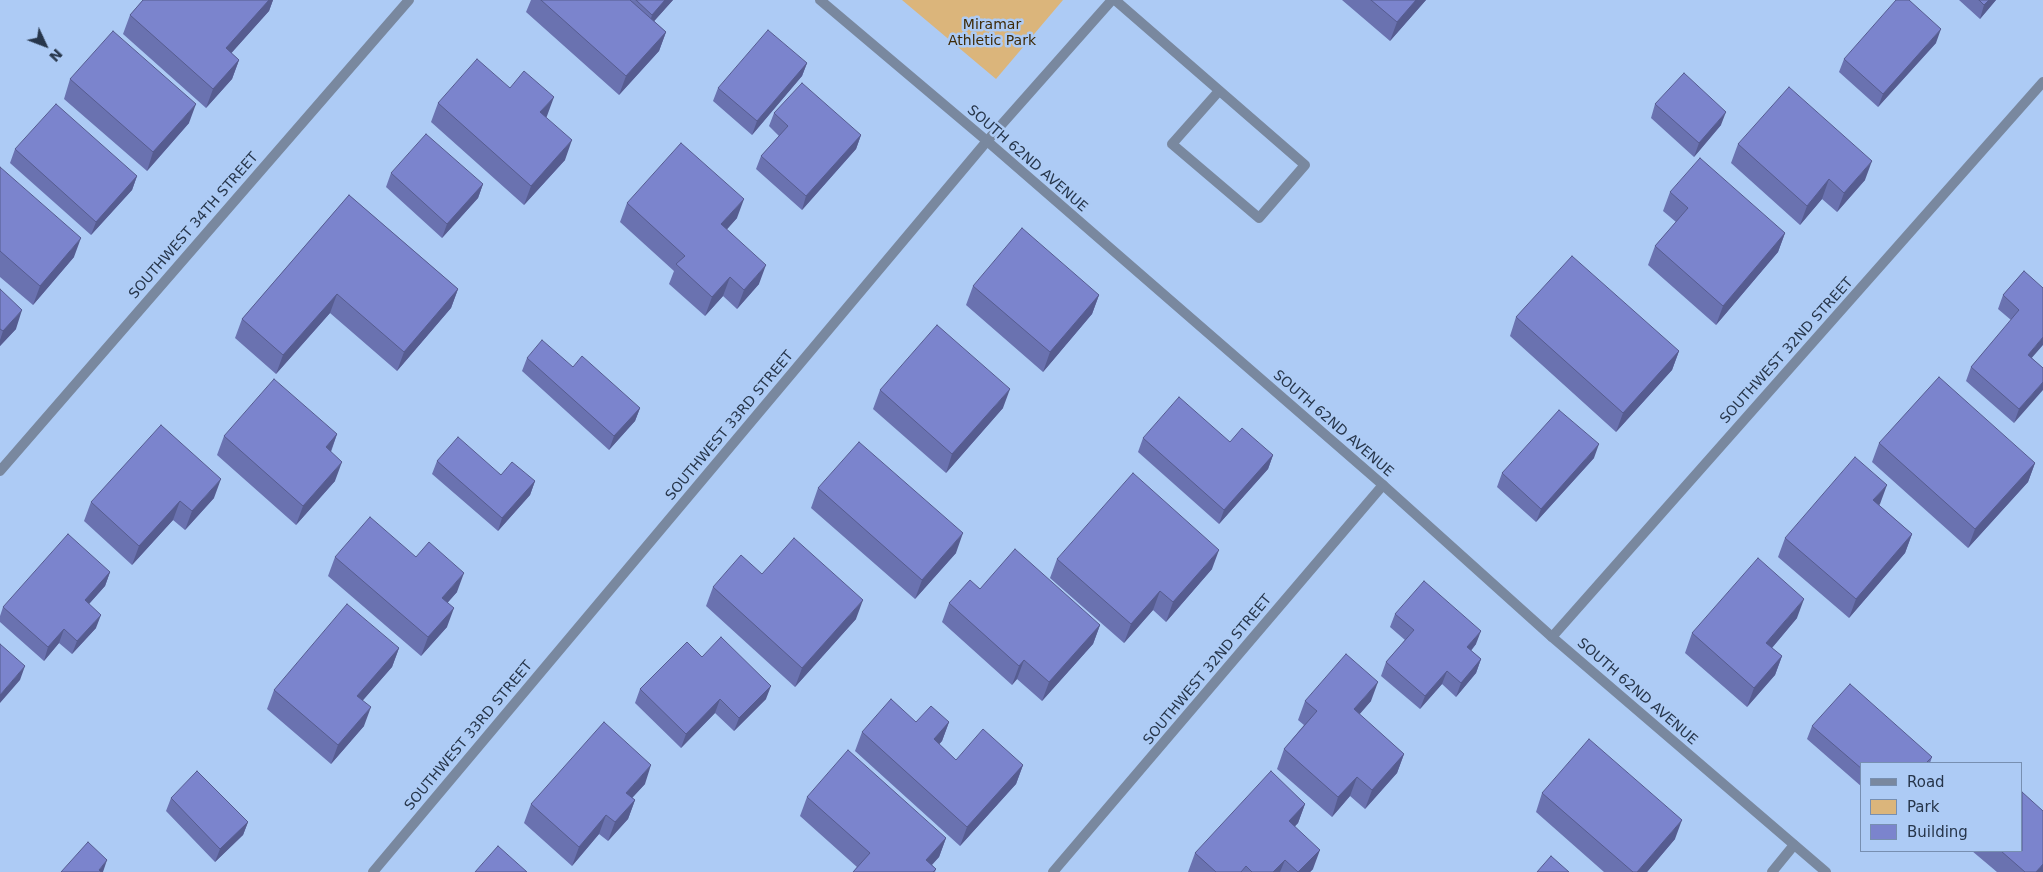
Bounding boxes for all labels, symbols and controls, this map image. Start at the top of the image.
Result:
park label: Miramar Athletic Park [948,17,1036,49]
north arrow [20,20,70,70]
text: N [46,45,66,65]
street label: SOUTH 62ND AVENUE [963,102,1091,216]
street label: SOUTHWEST 34TH STREET [126,149,262,303]
street label: SOUTHWEST 32ND STREET [1717,275,1857,427]
street label: SOUTHWEST 33RD STREET [663,348,797,504]
street label: SOUTH 62ND AVENUE [1269,367,1397,481]
street label: SOUTHWEST 32ND STREET [1140,592,1276,748]
street label: SOUTH 62ND AVENUE [1573,635,1701,749]
street label: SOUTHWEST 33RD STREET [402,658,536,814]
legend [1860,762,2023,852]
text: Road [1907,773,1945,791]
text: Park [1907,798,1939,816]
text: Building [1907,823,1968,841]

